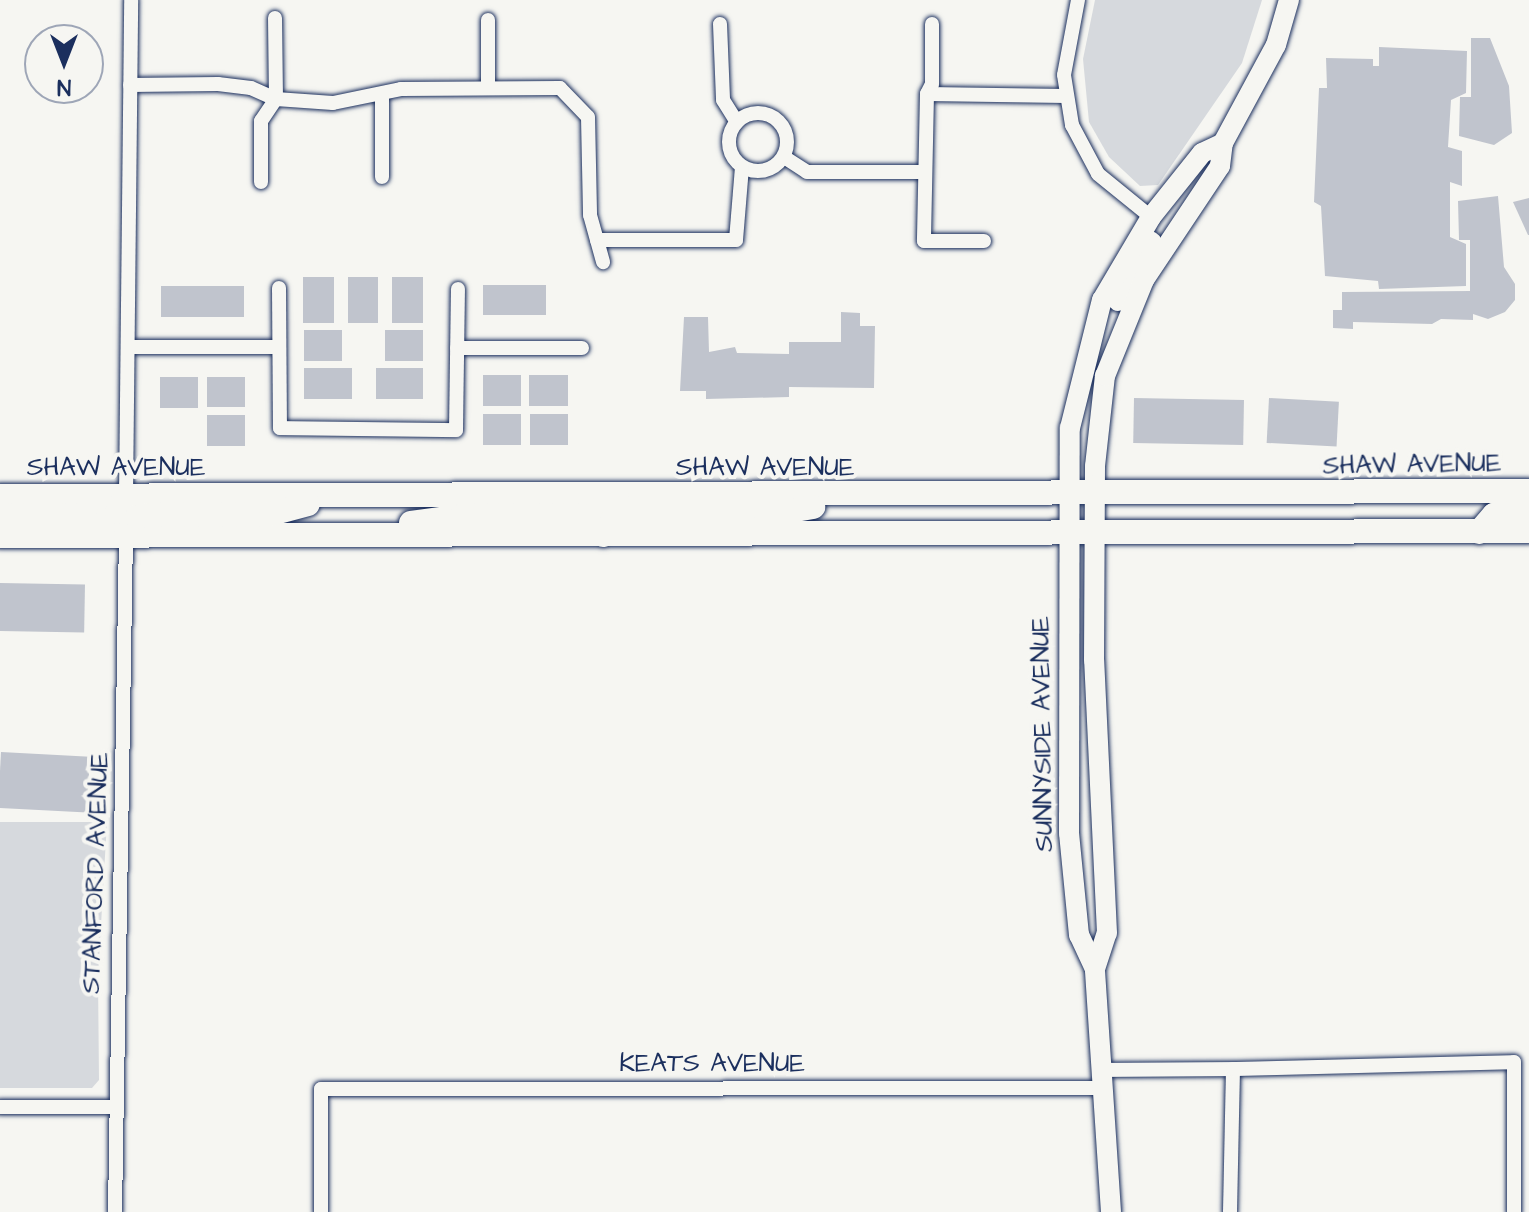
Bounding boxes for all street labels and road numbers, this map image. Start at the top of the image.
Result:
street label: SHAW AVENUE [1322,448,1502,482]
street label: SHAW AVENUE [27,452,205,484]
street label: SHAW AVENUE [676,452,854,484]
street label: SUNNYSIDE AVENUE [1025,616,1061,852]
street label: STANFORD AVENUE [76,752,116,994]
street label: KEATS AVENUE [619,1048,805,1080]

